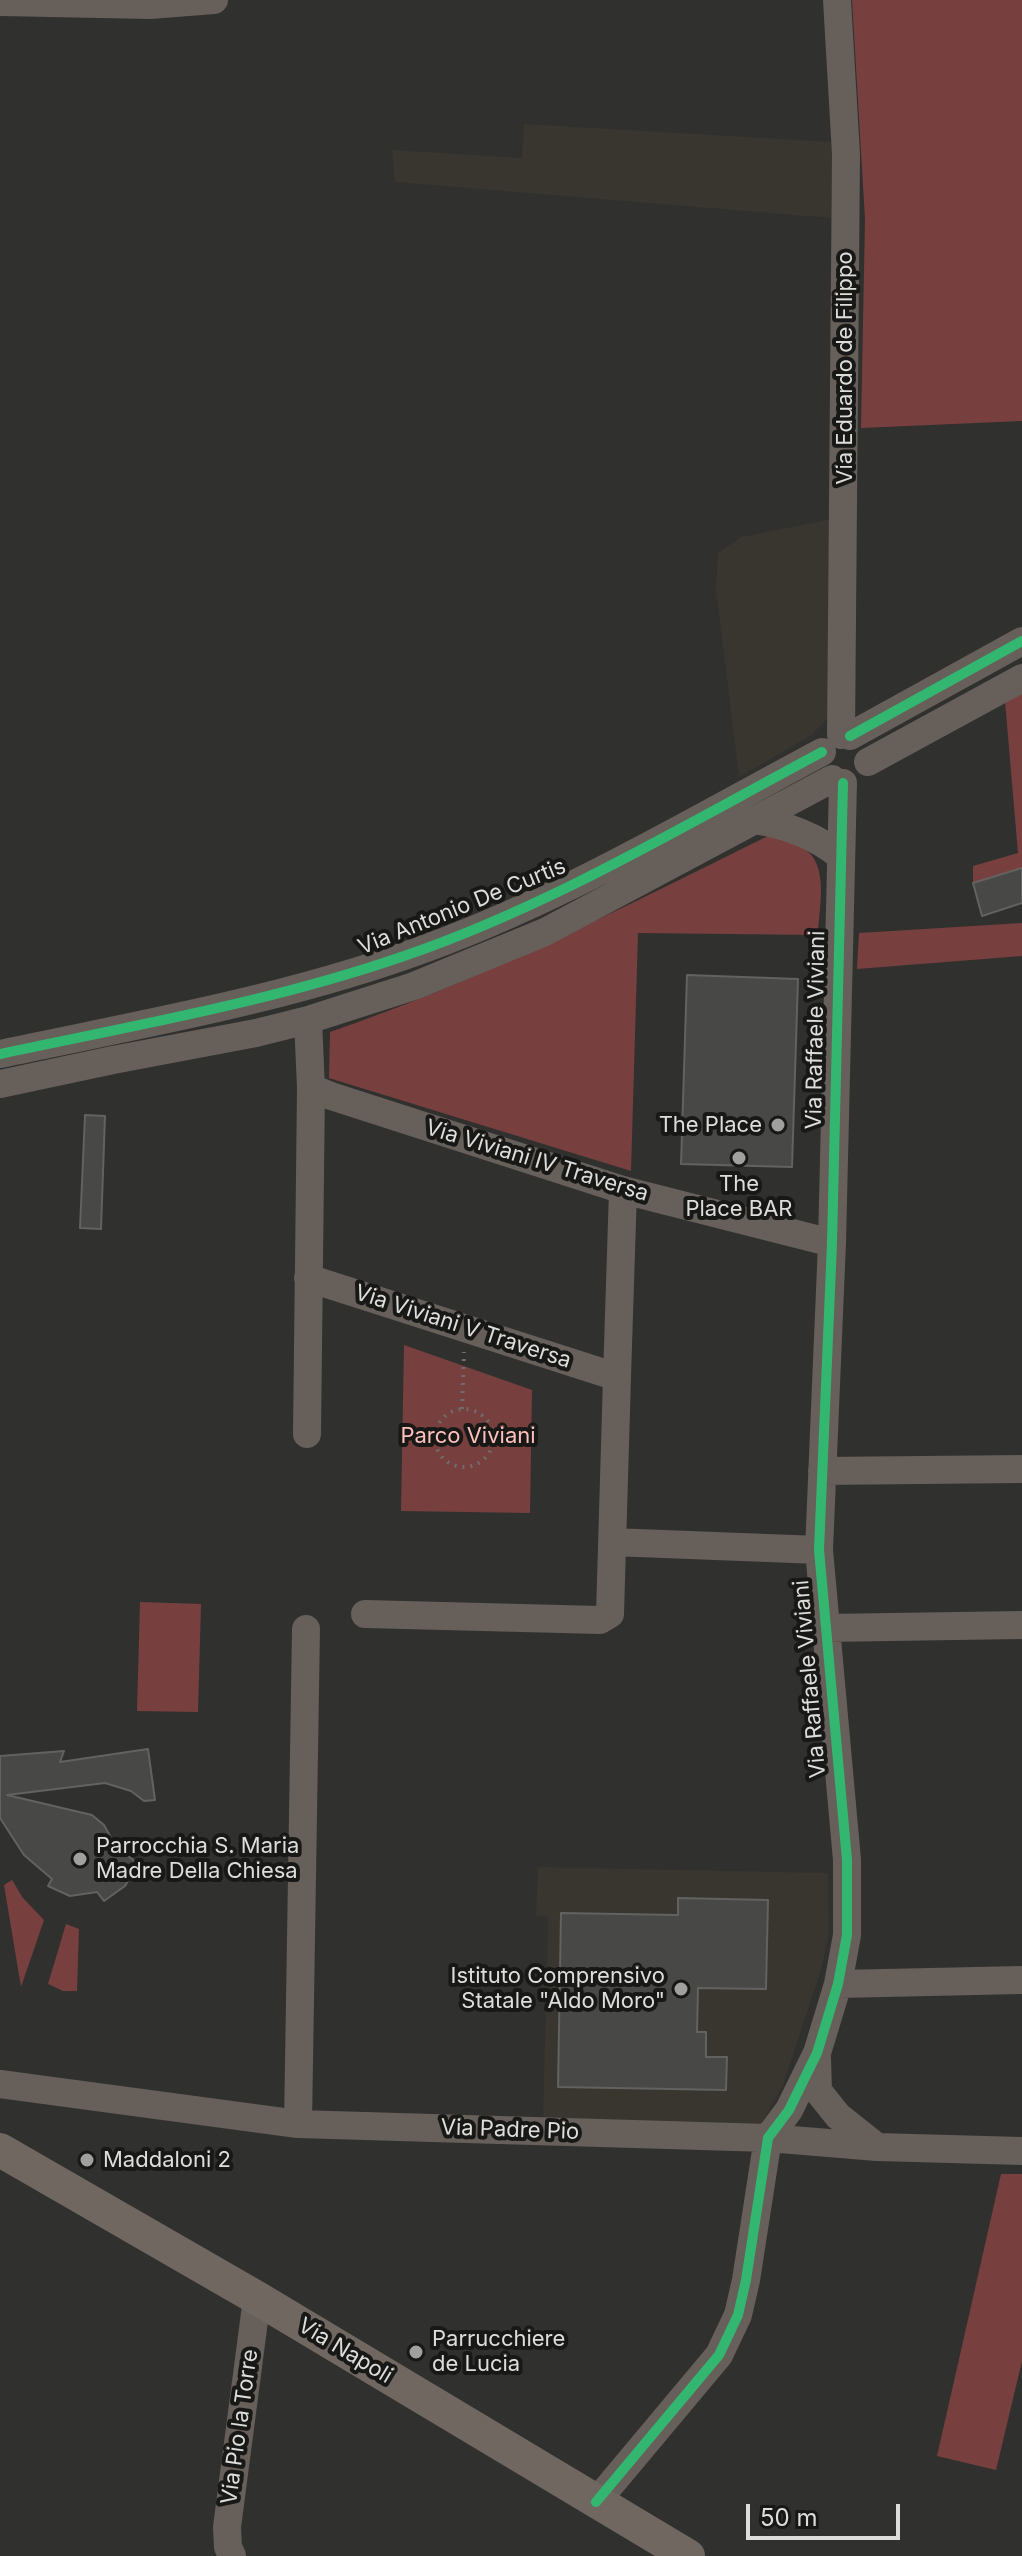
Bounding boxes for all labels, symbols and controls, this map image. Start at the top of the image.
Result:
street label: Via Eduardo de Filippo [832,251,858,485]
street label: Via Antonio De Curtis [354,853,570,961]
street label: Via Raffaele Viviani [801,930,831,1130]
place label: The Place [659,1112,762,1138]
street label: Via Viviani IV Traversa [422,1115,652,1207]
marker: The Place [769,1116,787,1134]
marker: The Place BAR [730,1149,748,1167]
place label: The Place BAR [685,1171,793,1222]
street label: Via Viviani V Traversa [352,1280,574,1374]
park label: Parco Viviani [400,1423,536,1449]
street label: Via Raffaele Viviani [788,1579,832,1779]
place label: Parrocchia S. Maria Madre Della Chiesa [96,1833,299,1884]
marker: Parrocchia S. Maria Madre Della Chiesa [71,1850,89,1868]
place label: Istituto Comprensivo Statale "Aldo Moro" [451,1963,665,2014]
marker: Istituto Comprensivo Statale "Aldo Moro" [672,1980,690,1998]
street label: Via Padre Pio [440,2114,580,2146]
place label: Maddaloni 2 [103,2147,231,2173]
marker: Maddaloni 2 [78,2151,96,2169]
street label: Via Napoli [293,2313,397,2389]
place label: Parrucchiere de Lucia [432,2326,565,2378]
marker: Parrucchiere de Lucia [407,2343,425,2361]
street label: Via Pio la Torre [216,2348,264,2506]
scale bar [750,2488,904,2538]
text: 50 m [760,2503,818,2532]

